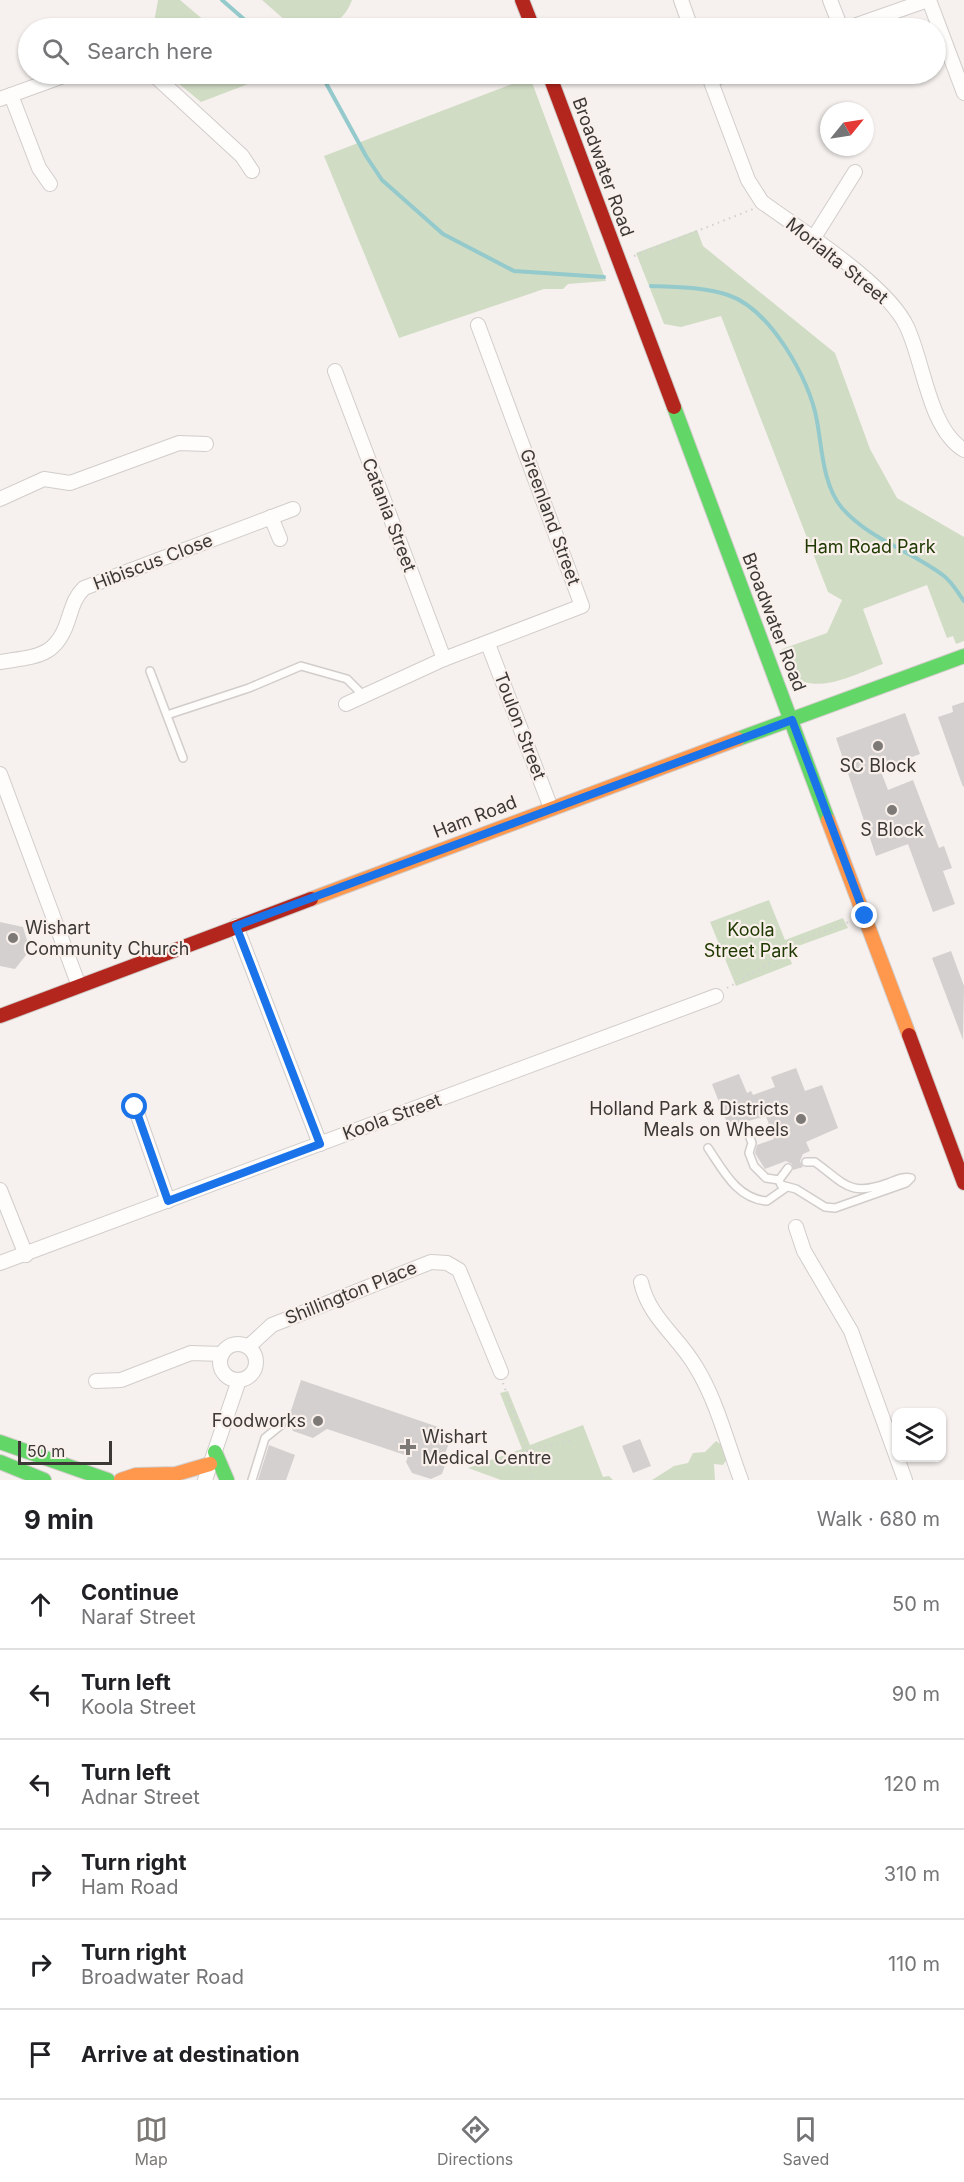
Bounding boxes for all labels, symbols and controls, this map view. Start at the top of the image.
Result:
search box [18,18,946,84]
icon: search [39,35,72,68]
text: Search here [87,38,213,64]
street label: Broadwater Road [569,94,638,239]
north arrow [820,102,874,156]
street label: Morialta Street [782,213,893,308]
street label: Greenland Street [516,446,585,588]
street label: Catania Street [358,455,421,575]
street label: Hibiscus Close [90,529,216,594]
park label: Ham Road Park [804,536,936,557]
street label: Broadwater Road [738,550,811,694]
street label: Toulon Street [490,669,551,783]
marker: SC Block [871,739,885,753]
place label: SC Block [840,755,917,776]
street label: Ham Road [430,791,520,842]
marker: S Block [885,803,899,817]
place label: S Block [860,819,924,840]
route end [851,902,877,928]
place label: Wishart Community Church [25,917,189,959]
park label: Koola Street Park [704,919,798,961]
marker: Wishart Community Church [6,931,20,945]
street label: Koola Street [340,1089,444,1144]
route start [121,1093,147,1119]
place label: Holland Park & Districts Meals on Wheels [589,1098,789,1140]
marker: Holland Park & Districts Meals on Wheels [794,1112,808,1126]
street label: Shillington Place [282,1257,420,1329]
map controls [892,1408,946,1462]
button: layers [892,1408,946,1462]
place label: Foodworks [212,1410,306,1431]
marker: Foodworks [311,1414,325,1428]
place label: Wishart Medical Centre [422,1426,551,1468]
scale bar [18,1438,112,1466]
marker: Wishart Medical Centre [399,1438,417,1456]
text: 50 m [27,1441,65,1461]
text: 9 min [24,1504,94,1535]
text: Walk · 680 m [817,1507,940,1531]
text: Continue [81,1579,179,1605]
icon: ahead [24,1588,57,1621]
text: 50 m [892,1592,940,1616]
text: Naraf Street [81,1605,196,1629]
text: Turn left [81,1669,171,1695]
icon: left [24,1678,57,1711]
text: 90 m [892,1682,940,1706]
text: Koola Street [81,1695,196,1719]
text: Turn left [81,1759,171,1785]
icon: left [24,1768,57,1801]
text: 120 m [884,1772,940,1796]
text: Adnar Street [81,1785,200,1809]
text: Turn right [81,1849,187,1875]
icon: right [24,1858,57,1891]
text: 310 m [884,1862,940,1886]
text: Ham Road [81,1875,178,1899]
text: Turn right [81,1939,187,1965]
icon: right [24,1948,57,1981]
text: 110 m [888,1952,940,1976]
text: Broadwater Road [81,1965,244,1989]
icon: arrive [24,2038,57,2071]
text: Arrive at destination [81,2041,300,2067]
tab: Map [135,2113,168,2169]
tab: Directions [437,2113,513,2169]
tab: Saved [783,2113,829,2169]

